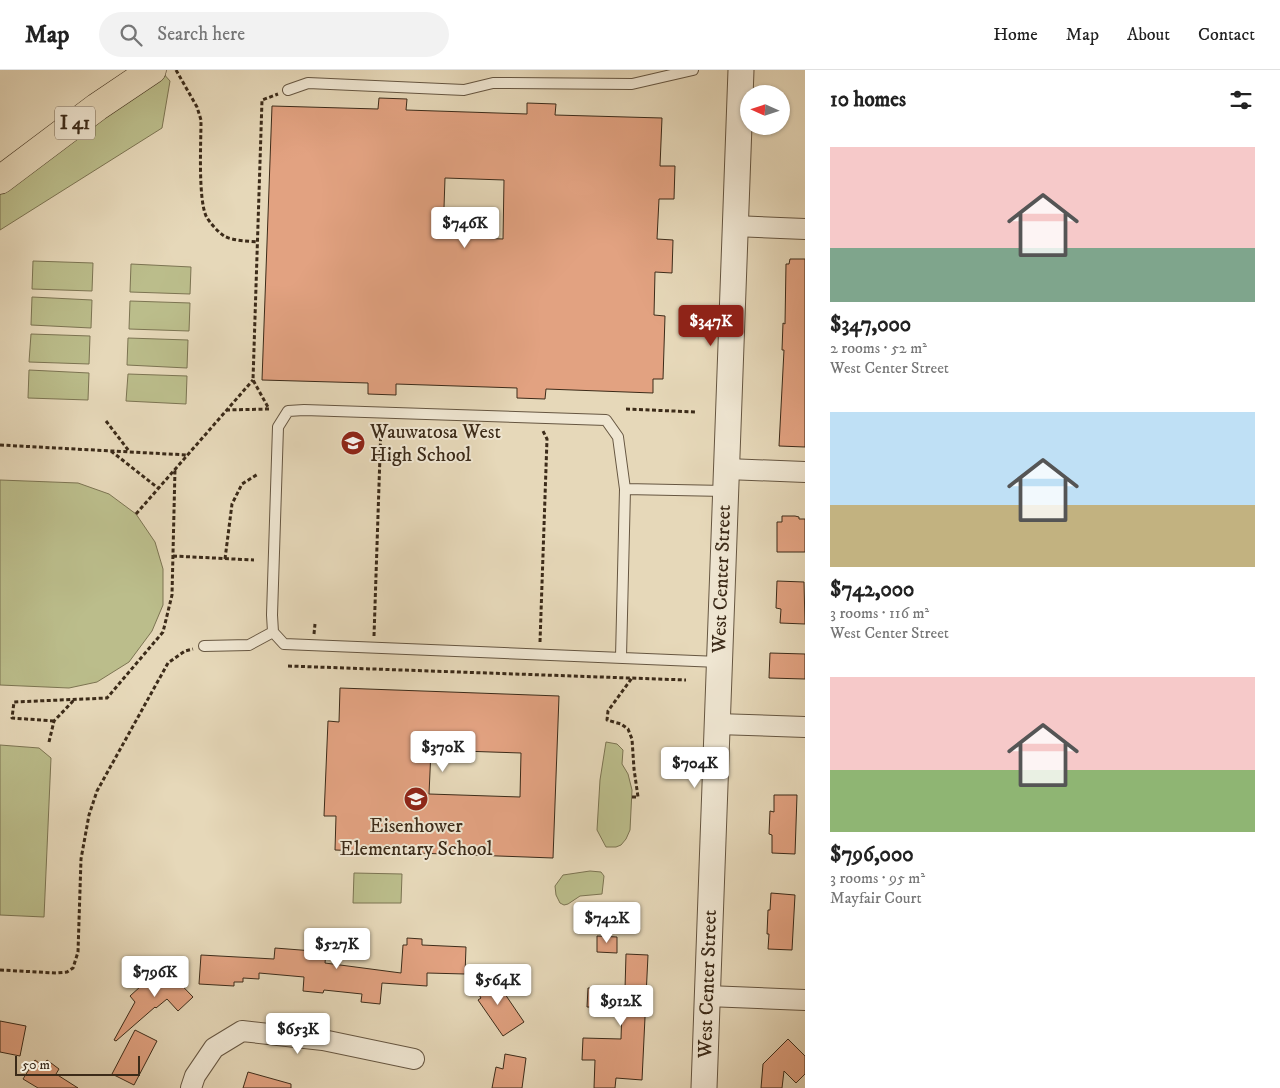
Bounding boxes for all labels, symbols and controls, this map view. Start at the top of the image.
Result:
search box [99,12,449,57]
text: Map [25,20,69,50]
icon: search [117,21,145,49]
text: Search here [157,23,245,46]
text: Home [993,24,1038,46]
text: Map [1066,24,1099,46]
text: About [1127,24,1170,46]
text: Contact [1198,24,1255,46]
north arrow [740,85,790,135]
map controls [740,85,790,135]
icon: filters [1227,86,1255,114]
text: 10 homes [830,87,906,113]
road number: I 41 [55,106,95,140]
icon: home [998,180,1088,270]
pin: $746K [430,206,500,249]
text: $746K [442,213,488,233]
pin: $347K [676,304,746,347]
text: $347K [689,311,733,331]
text: $347,000 [830,312,911,338]
text: 2 rooms · 52 m² [830,338,927,358]
text: West Center Street [830,358,949,378]
place label: Wauwatosa West High School [369,420,501,468]
school or university icon: Wauwatosa West High School [340,430,366,456]
icon: home [998,445,1088,535]
street label: West Center Street [707,504,737,655]
text: $742,000 [830,577,914,603]
text: 3 rooms · 116 m² [830,603,929,623]
text: West Center Street [830,623,949,643]
icon: home [998,710,1088,800]
pin: $370K [408,730,478,773]
text: $370K [422,737,464,757]
pin: $704K [660,746,730,789]
text: $704K [672,753,718,773]
school or university icon: Eisenhower Elementary School [403,786,429,812]
place label: Eisenhower Elementary School [340,814,493,862]
text: $796,000 [830,842,914,868]
text: 3 rooms · 95 m² [830,868,925,888]
text: Mayfair Court [830,888,922,908]
pin: $742K [572,902,642,944]
text: $742K [584,908,630,928]
street label: West Center Street [693,909,723,1060]
pin: $527K [302,928,372,970]
text: $527K [315,934,359,954]
pin: $796K [120,956,190,998]
text: $796K [133,962,177,982]
pin: $564K [463,964,533,1006]
text: $564K [475,970,521,990]
pin: $912K [586,984,656,1027]
text: $912K [600,991,642,1011]
pin: $653K [263,1012,333,1055]
text: $653K [277,1019,319,1039]
scale bar [15,1053,140,1076]
text: 50 m [22,1056,50,1074]

